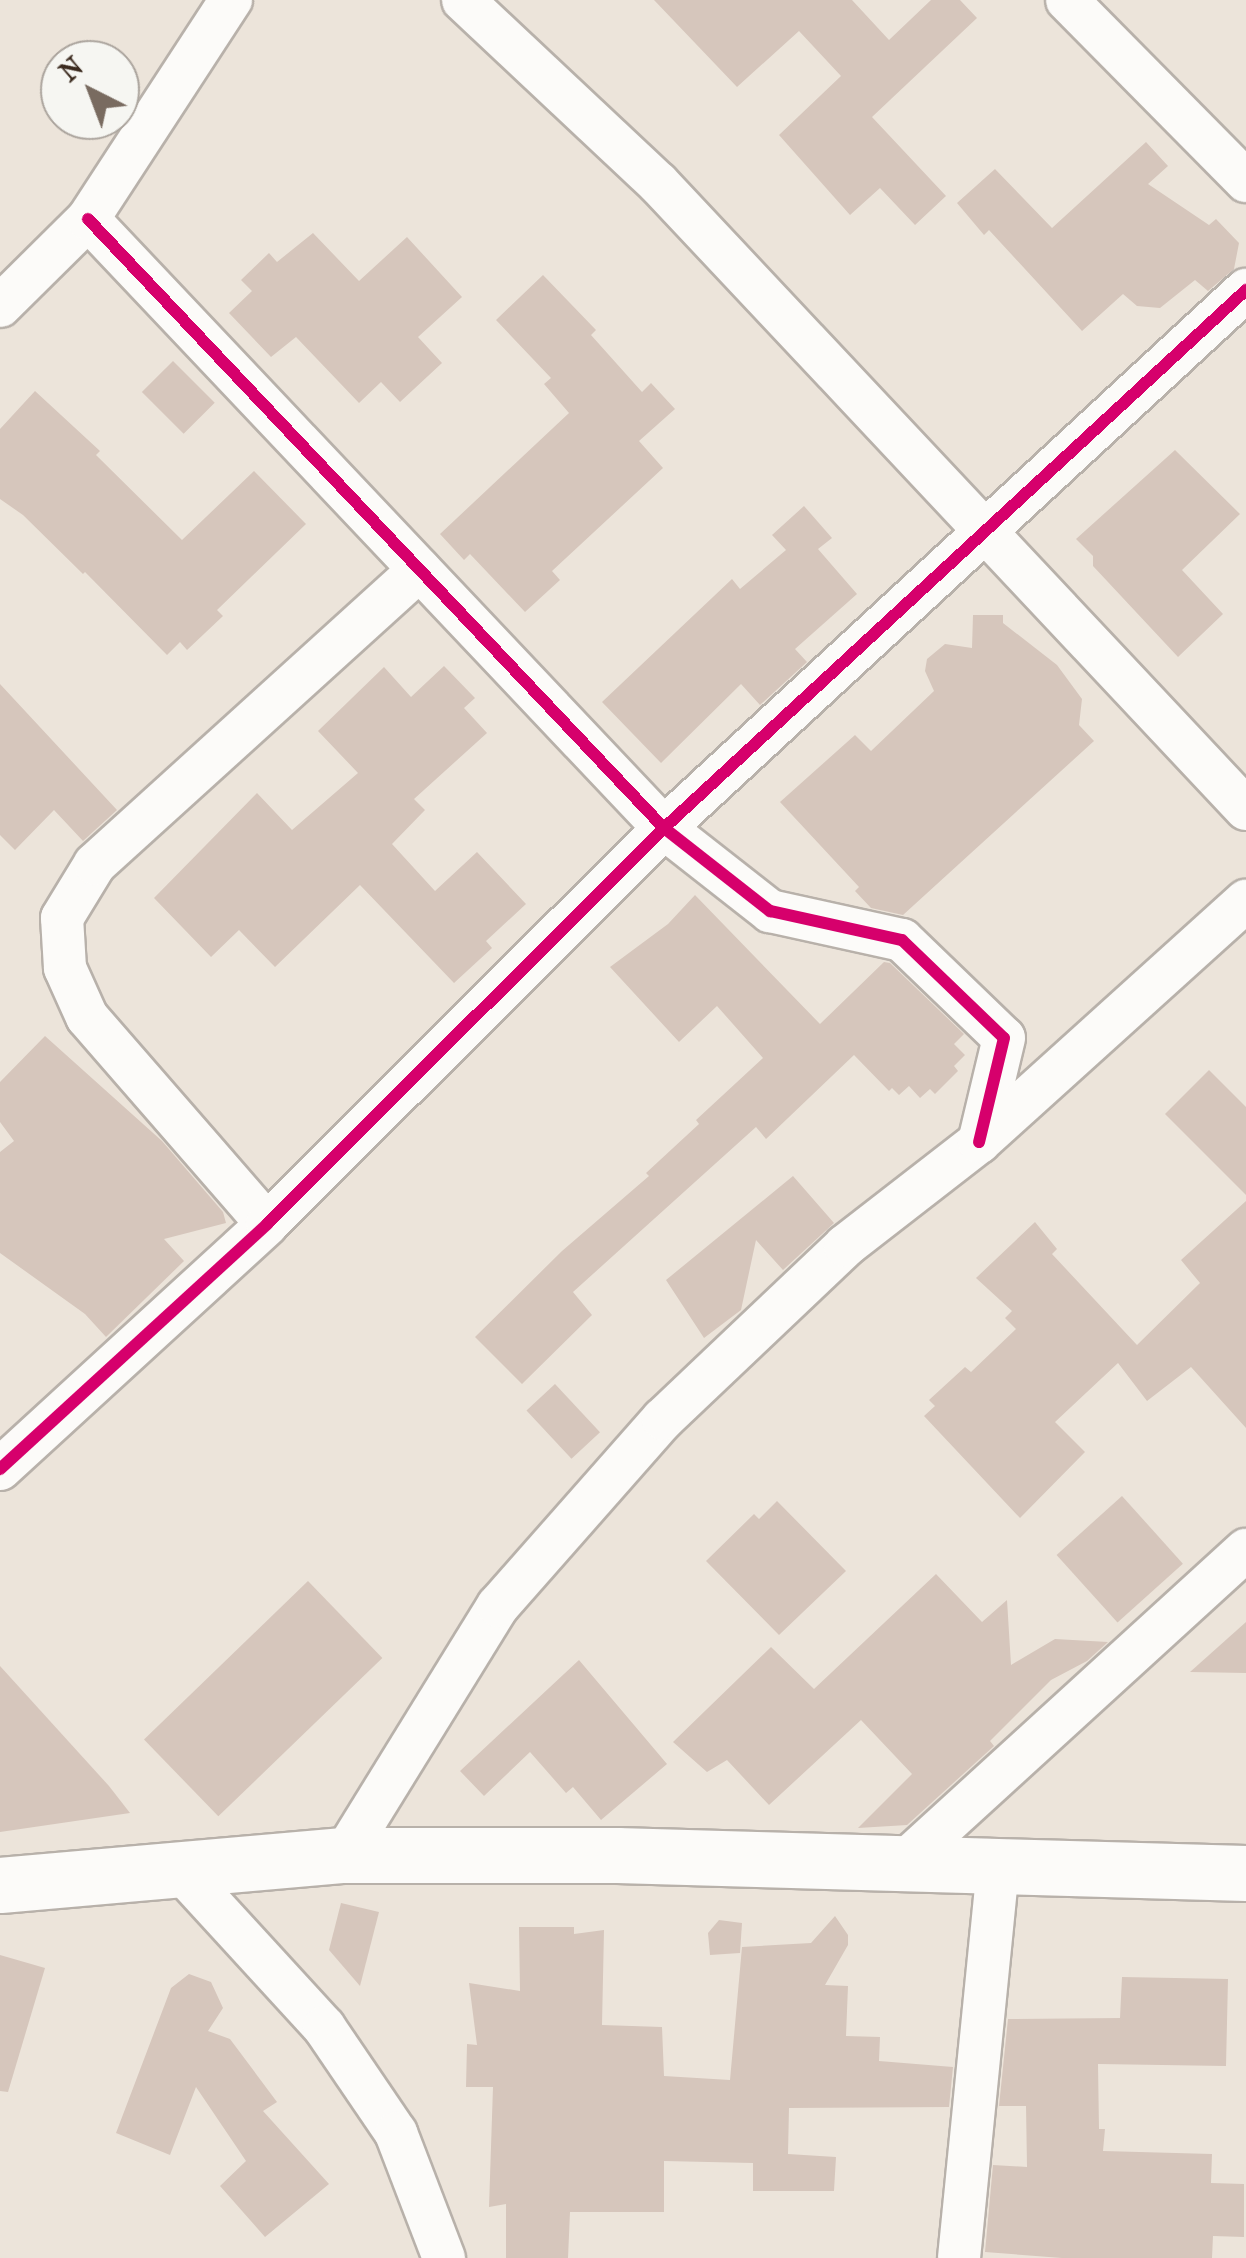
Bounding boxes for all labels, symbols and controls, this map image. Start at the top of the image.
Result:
north arrow [40,40,140,140]
text: N [52,49,90,88]

